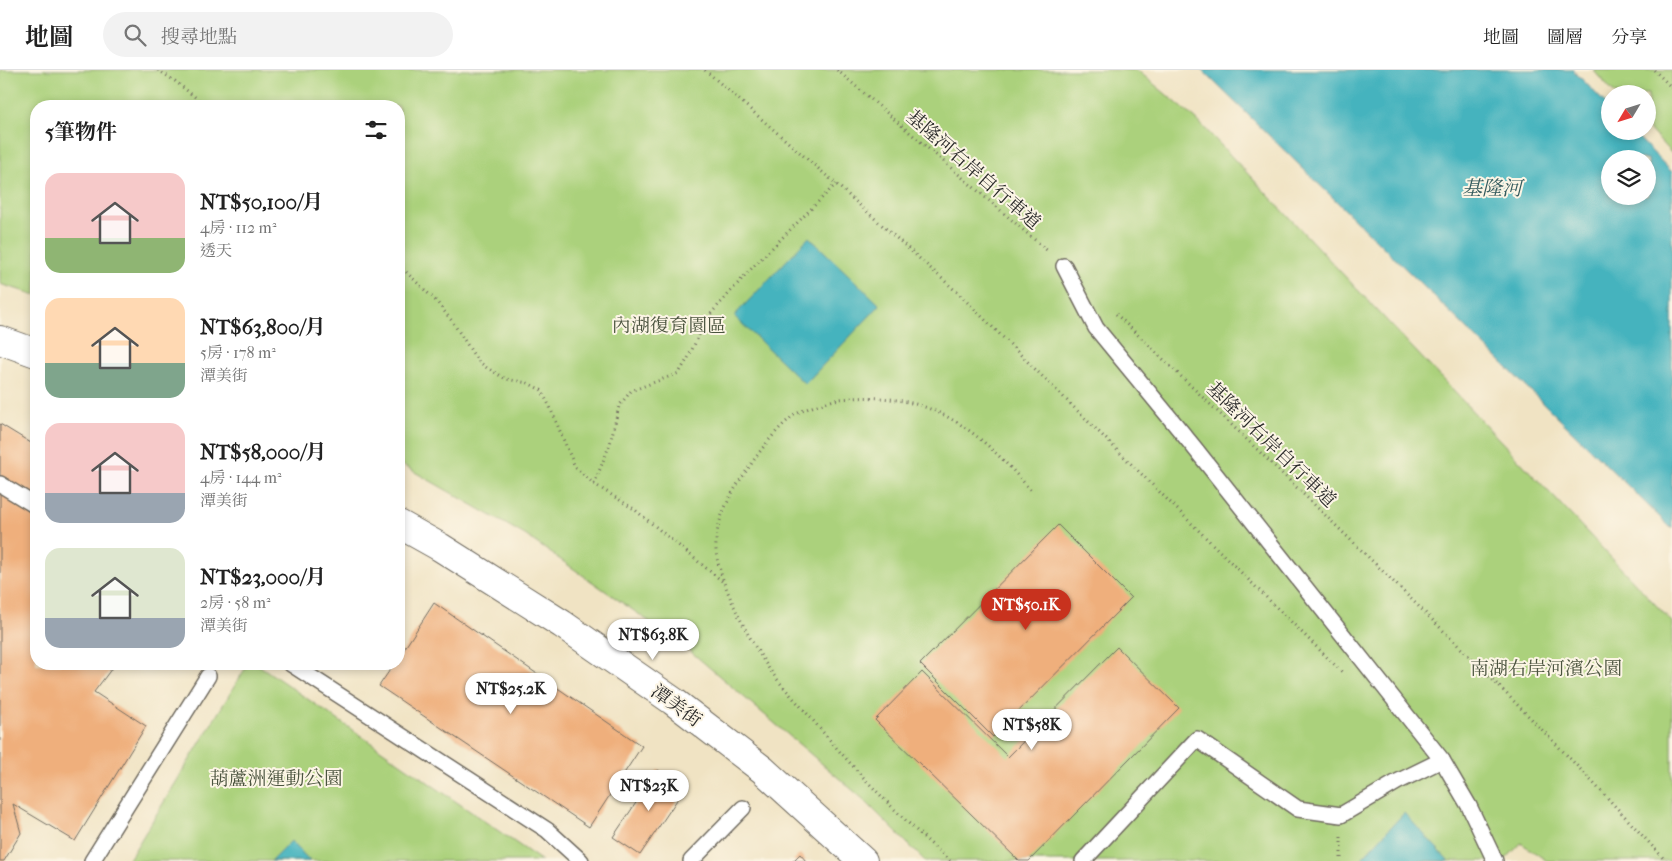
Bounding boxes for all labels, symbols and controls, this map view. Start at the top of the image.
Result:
search box [103,12,453,57]
icon: search [121,21,149,49]
text: 地圖 [25,23,73,51]
text: 搜尋地點 [161,26,237,48]
text: 地圖 [1483,27,1519,48]
text: 圖層 [1547,27,1583,48]
text: 分享 [1611,27,1647,48]
north arrow [1601,85,1656,140]
map controls [1601,85,1656,205]
street label: 基隆河右岸自行車道 [902,105,1045,234]
icon: filters [362,116,390,144]
text: 5筆物件 [45,120,117,144]
button: layers [1601,150,1656,205]
water label: 基隆河 [1462,177,1525,200]
text: NT$50,100/月 [200,190,323,214]
icon: home [85,193,145,253]
text: 4房 · 112 m² [200,218,276,237]
text: 透天 [200,241,232,260]
text: NT$63,800/月 [200,315,326,339]
park label: 內湖復育園區 [612,315,726,337]
icon: home [85,318,145,378]
text: 5房 · 178 m² [200,343,276,362]
text: 潭美街 [200,366,248,385]
street label: 基隆河右岸自行車道 [1202,377,1340,512]
text: NT$58,000/月 [200,440,327,464]
icon: home [85,443,145,503]
text: 4房 · 144 m² [200,468,281,487]
text: 潭美街 [200,491,248,510]
text: NT$23,000/月 [200,565,326,589]
icon: home [85,568,145,628]
pin: NT$50.1K [974,588,1078,631]
text: 2房 · 58 m² [200,593,271,612]
text: NT$50.1K [992,595,1060,614]
text: 潭美街 [200,616,248,635]
pin: NT$63.8K [601,618,705,661]
text: NT$63.8K [618,625,688,644]
park label: 南湖右岸河濱公園 [1470,658,1622,680]
pin: NT$25.2K [459,672,563,715]
text: NT$25.2K [476,679,546,698]
street label: 潭美街 [647,680,706,731]
pin: NT$58K [991,708,1073,751]
text: NT$58K [1003,715,1061,734]
park label: 葫蘆洲運動公園 [209,768,343,790]
pin: NT$23K [608,770,690,812]
text: NT$23K [620,776,678,795]

